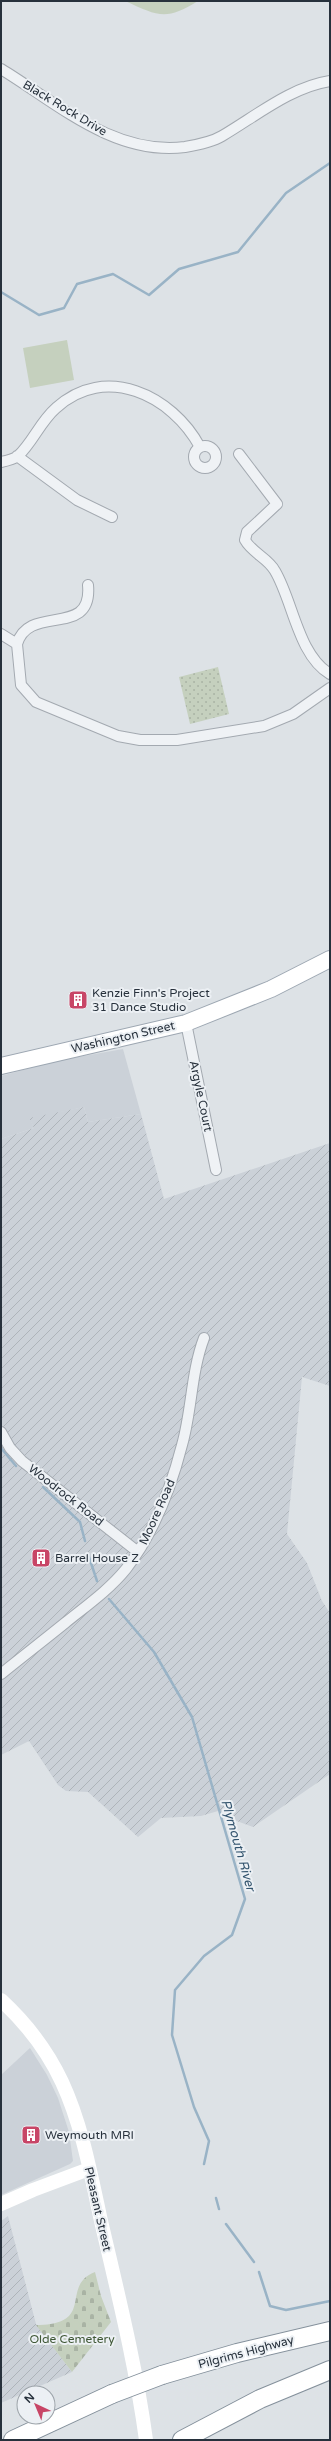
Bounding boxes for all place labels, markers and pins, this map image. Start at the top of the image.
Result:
place label: Kenzie Finn's Project 31 Dance Studio [92,986,210,1014]
building icon: Kenzie Finn's Project 31 Dance Studio [67,989,89,1011]
building icon: Barrel House Z [30,1547,52,1569]
place label: Barrel House Z [55,1551,139,1565]
building icon: Weymouth MRI [20,2124,42,2146]
place label: Weymouth MRI [45,2128,134,2142]

